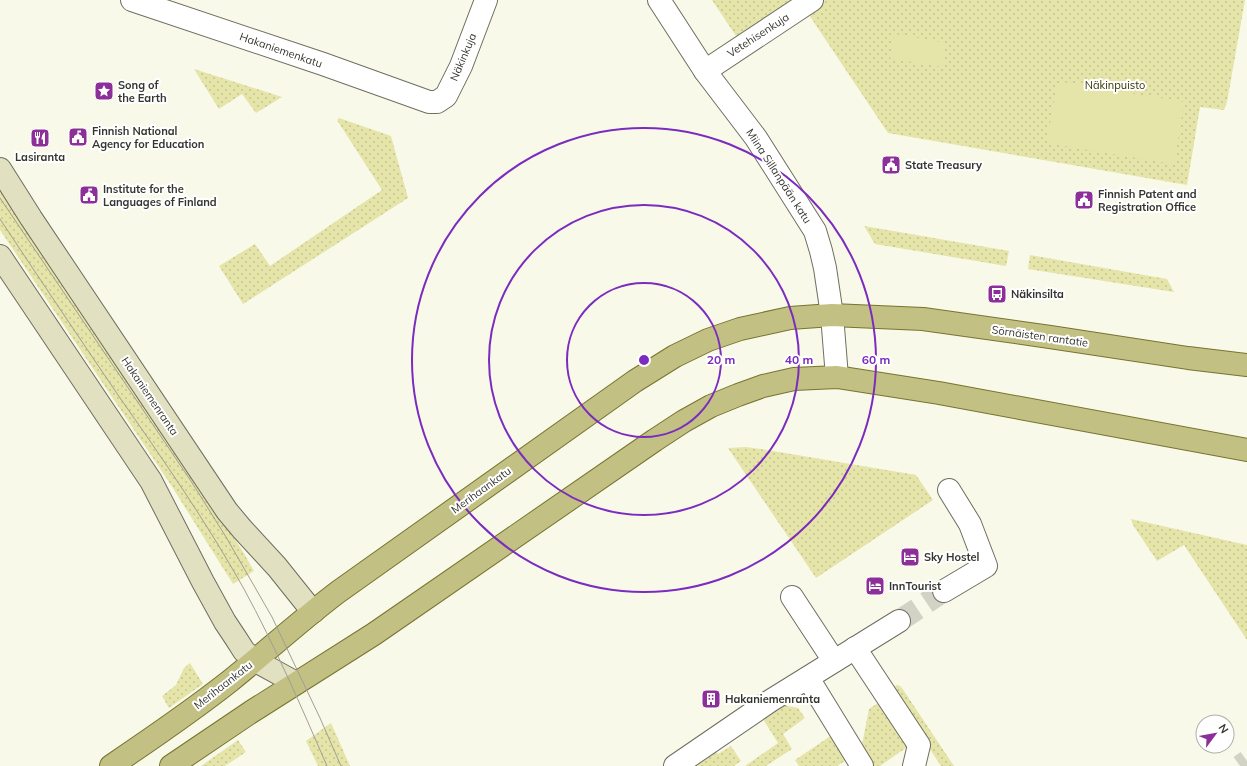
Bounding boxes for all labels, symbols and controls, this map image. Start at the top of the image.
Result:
street label: Vetehisenkuja [724,10,792,60]
street label: Hakaniemenkatu [238,29,324,71]
street label: Näkinkuja [447,31,479,83]
place label: Song of the Earth [118,78,167,105]
park label: Näkinpuisto [1085,78,1145,92]
place icon: Song of the Earth [93,80,115,102]
place label: Finnish National Agency for Education [92,124,204,151]
public building icon: Finnish National Agency for Education [67,126,89,148]
street label: Miina Sillanpään katu [743,126,815,226]
restaurant icon: Lasiranta [29,127,51,149]
place label: Lasiranta [15,150,65,164]
public building icon: State Treasury [880,154,902,176]
place label: State Treasury [905,158,982,172]
place label: Institute for the Languages of Finland [103,182,217,209]
public building icon: Institute for the Languages of Finland [78,184,100,206]
place label: Finnish Patent and Registration Office [1098,187,1197,214]
public building icon: Finnish Patent and Registration Office [1073,189,1095,211]
bus stop icon: Näkinsilta [986,283,1008,305]
place label: Näkinsilta [1011,287,1064,301]
street label: Sörnäisten rantatie [991,322,1089,350]
text: 20 m [707,352,735,367]
text: 40 m [785,352,813,367]
text: 60 m [862,352,890,367]
centre of rings [637,353,651,367]
street label: Hakaniemenranta [119,354,181,438]
street label: Merihaankatu [448,464,514,516]
hotel icon: Sky Hostel [899,546,921,568]
place label: Sky Hostel [924,550,980,564]
hotel icon: InnTourist [864,575,886,597]
place label: InnTourist [889,579,941,593]
street label: Merihaankatu [191,658,255,712]
building icon: Hakaniemenranta [700,688,722,710]
place label: Hakaniemenranta [725,692,820,706]
north arrow [1195,714,1235,754]
text: N [1215,721,1232,736]

